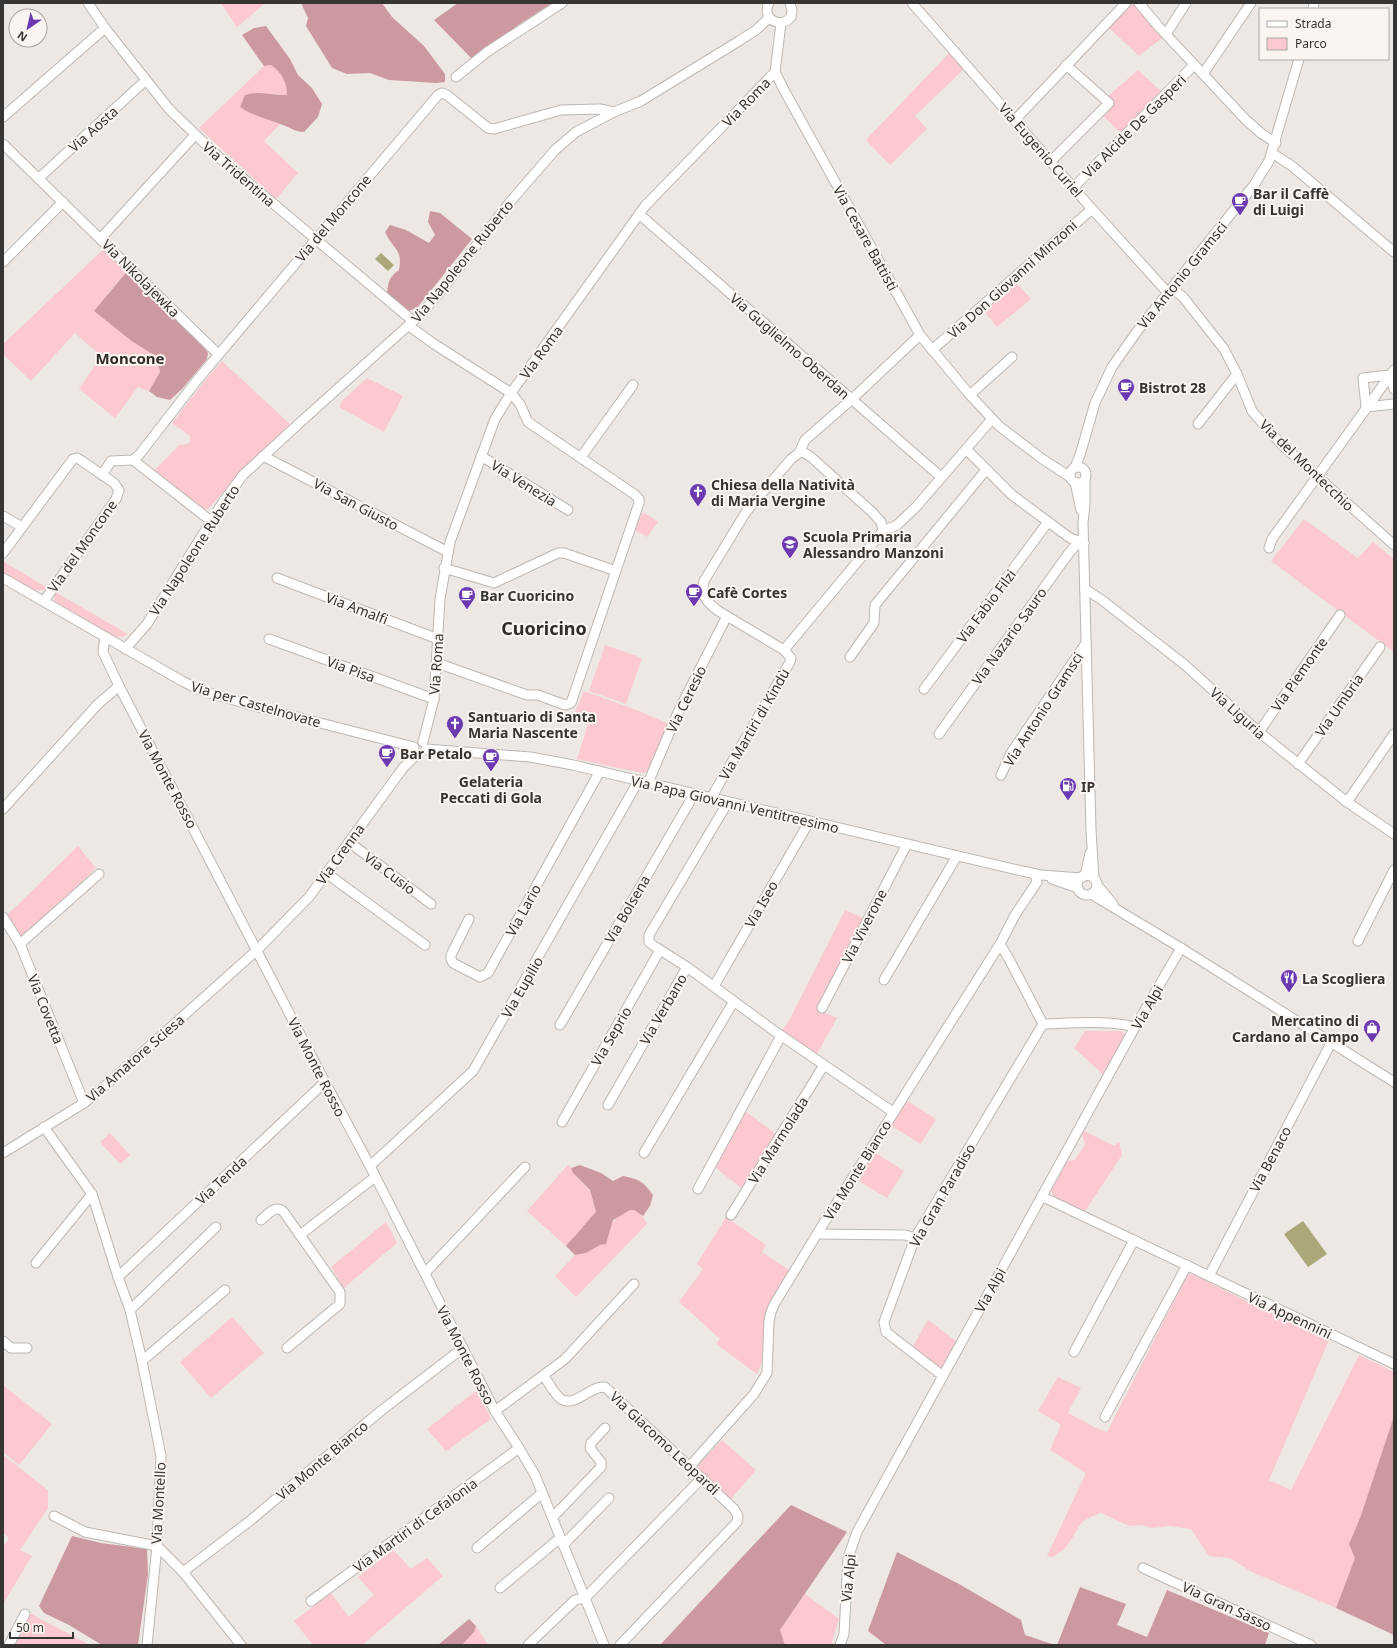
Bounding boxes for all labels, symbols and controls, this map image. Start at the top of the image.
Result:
north arrow [8,8,48,48]
legend [1259,8,1389,60]
text: Strada [1295,15,1331,32]
text: N [14,28,30,45]
text: Parco [1295,35,1327,52]
street label: Via Alcide De Gasperi [1078,70,1190,182]
street label: Via Roma [718,73,774,131]
street label: Via Eugenio Curiel [995,99,1087,201]
street label: Via Aosta [64,102,122,156]
street label: Via Tridentina [199,137,279,211]
street label: Via del Moncone [291,170,375,266]
street label: Via Cesare Battisti [829,182,903,294]
place label: Bar il Caffè di Luigi [1253,184,1329,219]
cafe icon: Bar il Caffè di Luigi [1230,191,1250,216]
street label: Via Napoleone Ruberto [407,196,517,326]
street label: Via Don Giovanni Minzoni [943,216,1081,342]
street label: Via Antonio Gramsci [1133,217,1231,333]
street label: Via Nikolajewka [98,235,184,321]
street label: Via Guglielmo Oberdan [726,289,854,403]
street label: Via Roma [515,321,567,383]
district label: Moncone [95,348,165,368]
cafe icon: Bistrot 28 [1116,377,1136,402]
place label: Bistrot 28 [1139,378,1206,397]
street label: Via del Montecchio [1256,415,1358,515]
street label: Via Venezia [488,455,560,511]
street label: Via San Giusto [310,474,402,534]
place label: Chiesa della Natività di Maria Vergine [711,475,855,510]
street label: Via Napoleone Ruberto [145,481,243,619]
church icon: Chiesa della Natività di Maria Vergine [688,482,708,507]
street label: Via del Moncone [43,496,121,596]
place label: Scuola Primaria Alessandro Manzoni [803,527,944,562]
school or university icon: Scuola Primaria Alessandro Manzoni [780,534,800,559]
street label: Via Fabio Filzi [952,565,1020,647]
cafe icon: Cafè Cortes [684,582,704,607]
place label: Cafè Cortes [707,583,787,602]
street label: Via Nazario Sauro [967,583,1051,689]
cafe icon: Bar Cuoricino [457,585,477,610]
place label: Bar Cuoricino [480,586,574,605]
street label: Via Amalfi [323,587,391,629]
district label: Cuoricino [501,616,587,640]
street label: Via Roma [424,633,448,695]
street label: Via Piemonte [1266,633,1332,715]
street label: Via Antonio Gramsci [999,648,1087,770]
street label: Via Pisa [324,651,378,687]
street label: Via Ceresio [662,662,710,736]
street label: Via Martiri di Kindù [714,665,794,783]
street label: Via Umbria [1310,670,1368,740]
street label: Via per Castelnovate [189,676,323,732]
street label: Via Liguria [1206,683,1270,743]
place label: Santuario di Santa Maria Nascente [468,707,596,742]
church icon: Santuario di Santa Maria Nascente [445,714,465,739]
street label: Via Monte Rosso [134,726,202,832]
cafe icon: Bar Petalo [377,743,397,768]
place label: Bar Petalo [400,744,472,763]
cafe icon: Gelateria Peccati di Gola [481,747,501,772]
street label: Via Papa Giovanni Ventitreesimo [629,771,841,837]
place label: Gelateria Peccati di Gola [440,772,542,807]
fuel station icon: IP [1058,776,1078,801]
place label: IP [1081,777,1095,796]
street label: Via Crenna [311,820,369,888]
street label: Via Cusio [360,847,420,899]
street label: Via Bolsena [600,871,654,947]
street label: Via Iseo [740,877,782,931]
street label: Via Lario [501,881,545,939]
street label: Via Viverone [837,885,891,966]
street label: Via Eupilio [497,953,547,1021]
restaurant icon: La Scogliera [1279,968,1299,993]
place label: La Scogliera [1302,969,1385,988]
street label: Via Verbano [635,970,691,1048]
street label: Via Covetta [23,971,69,1047]
street label: Via Alpi [1127,981,1167,1033]
street label: Via Seprio [586,1003,636,1069]
street label: Via Amatore Sciesa [82,1010,188,1106]
place label: Mercatino di Cardano al Campo [1232,1011,1359,1046]
street label: Via Monte Rosso [284,1014,350,1120]
shop icon: Mercatino di Cardano al Campo [1362,1018,1382,1043]
street label: Via Marmolada [744,1093,812,1187]
street label: Via Monte Bianco [819,1116,895,1224]
street label: Via Benaco [1245,1123,1295,1195]
street label: Via Gran Paradiso [905,1140,979,1250]
street label: Via Tenda [191,1151,251,1209]
street label: Via Alpi [970,1264,1010,1316]
street label: Via Appennini [1245,1287,1335,1343]
street label: Via Monte Rosso [433,1302,499,1408]
street label: Via Giacomo Leopardi [606,1387,724,1499]
street label: Via Monte Bianco [272,1416,372,1504]
street label: Via Montello [146,1462,170,1544]
street label: Via Martiri di Cefalonia [349,1474,481,1576]
street label: Via Alpi [836,1553,860,1603]
street label: Via Gran Sasso [1179,1577,1275,1635]
scale bar [10,1614,73,1640]
text: 50 m [16,1619,44,1636]

